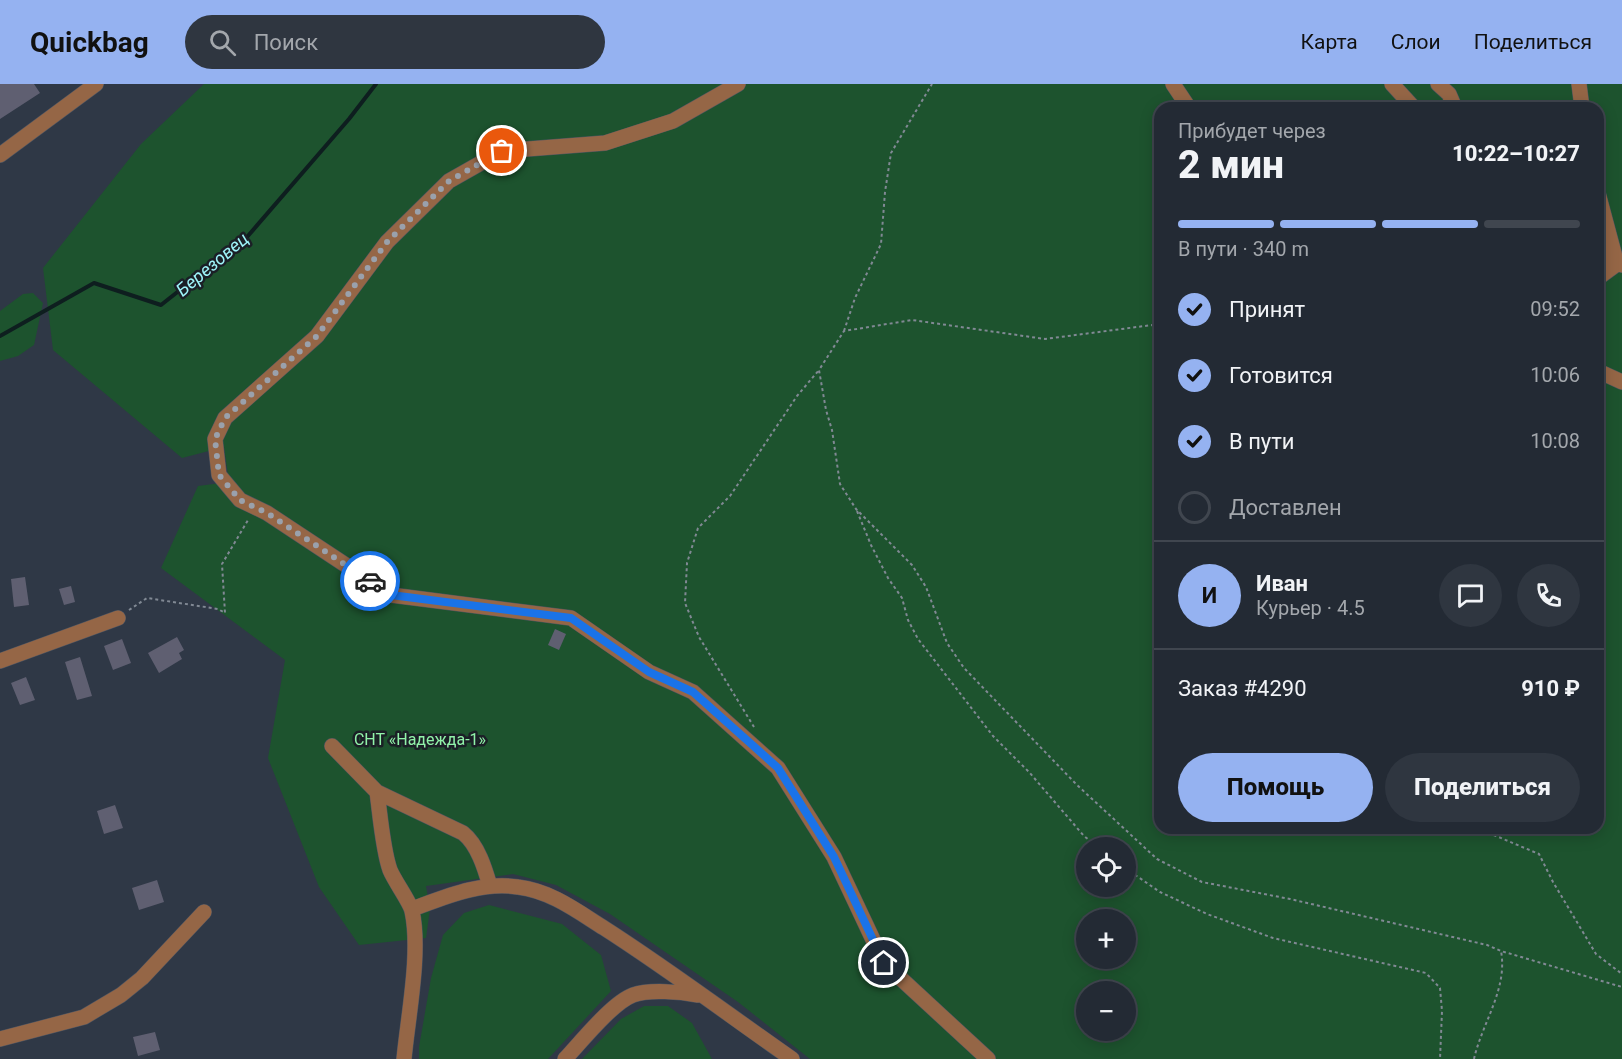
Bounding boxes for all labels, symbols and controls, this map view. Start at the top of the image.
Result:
search box [185,15,605,69]
text: Quickbag [30,26,149,59]
icon: search [206,26,239,59]
text: Поиск [254,30,318,55]
text: Карта [1301,30,1358,54]
text: Слои [1391,30,1441,54]
text: Поделиться [1474,30,1592,54]
text: Прибудет через [1178,119,1326,143]
pin [476,125,527,176]
icon: bag [485,134,518,167]
text: 10:22–10:27 [1452,141,1580,166]
text: 2 мин [1178,142,1284,188]
water label: Березовец [172,228,252,300]
text: В пути · 340 m [1178,237,1309,261]
icon: check [1178,293,1211,326]
text: Принят [1229,297,1305,322]
text: 09:52 [1530,297,1580,321]
icon: check [1178,359,1211,392]
text: Готовится [1229,363,1333,388]
text: 10:06 [1530,363,1580,387]
icon: check [1178,425,1211,458]
text: В пути [1229,429,1295,454]
text: 10:08 [1530,429,1580,453]
text: Доставлен [1229,495,1342,520]
courier [340,551,400,611]
button: chat [1439,564,1502,627]
button: phone [1517,564,1580,627]
icon: car [354,565,387,598]
text: Иван [1256,571,1308,596]
text: И [1202,583,1217,608]
text: Курьер · 4.5 [1256,596,1365,620]
text: Заказ #4290 [1178,676,1307,701]
text: 910 ₽ [1521,676,1580,701]
park label: СНТ «Надежда-1» [354,730,486,749]
button: Помощь [1178,753,1373,822]
button: Поделиться [1385,753,1580,822]
map controls [1076,837,1136,1041]
button: locate [1076,837,1136,897]
button: + [1076,909,1136,969]
pin [858,937,909,988]
icon: home [867,946,900,979]
button: − [1076,981,1136,1041]

